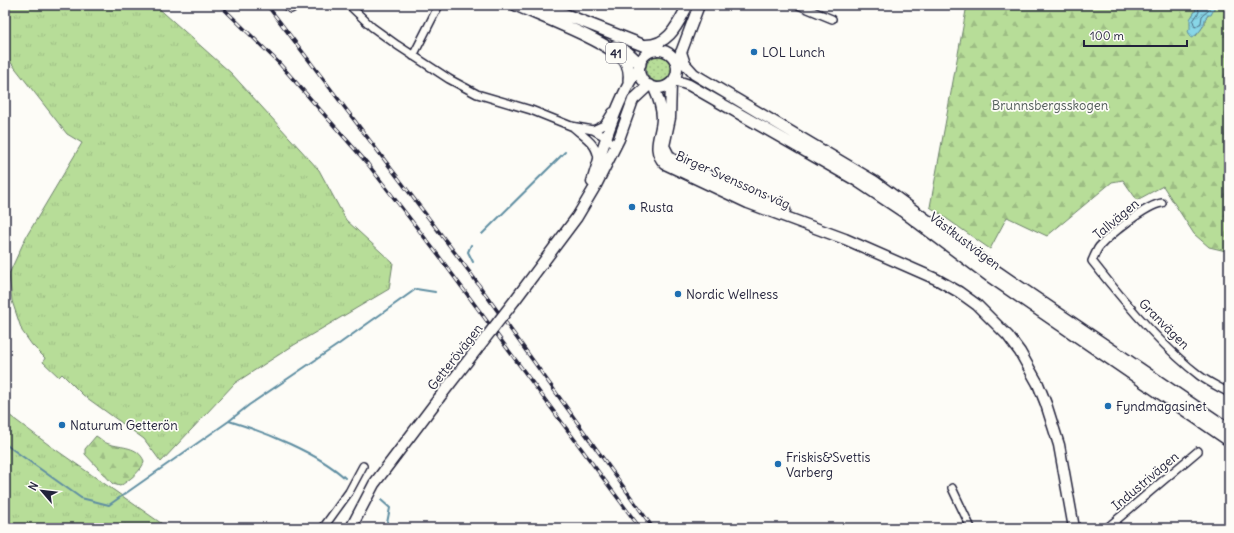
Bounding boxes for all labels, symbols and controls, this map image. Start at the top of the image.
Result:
scale bar [1084,22,1187,48]
text: 100 m [1090,28,1124,43]
road number: 41 [606,43,626,63]
place label: LOL Lunch [762,44,825,61]
marker: LOL Lunch [749,47,759,57]
park label: Brunnsbergsskogen [992,97,1109,114]
street label: Birger Svenssons väg [673,147,793,213]
street label: Tallvägen [1090,195,1143,243]
place label: Rusta [640,199,674,216]
marker: Rusta [627,202,637,212]
street label: Västkustvägen [926,209,1005,274]
place label: Nordic Wellness [686,286,778,303]
marker: Nordic Wellness [673,289,683,299]
street label: Granvägen [1135,295,1193,353]
street label: Getterövägen [424,320,487,394]
place label: Fyndmagasinet [1116,398,1207,415]
marker: Fyndmagasinet [1103,401,1113,411]
place label: Naturum Getterön [70,417,178,434]
marker: Naturum Getterön [57,420,67,430]
street label: Industrivägen [1108,448,1182,514]
place label: Friskis&Svettis Varberg [786,449,870,481]
marker: Friskis&Svettis Varberg [773,459,783,469]
north arrow [22,471,62,511]
text: N [25,480,41,493]

